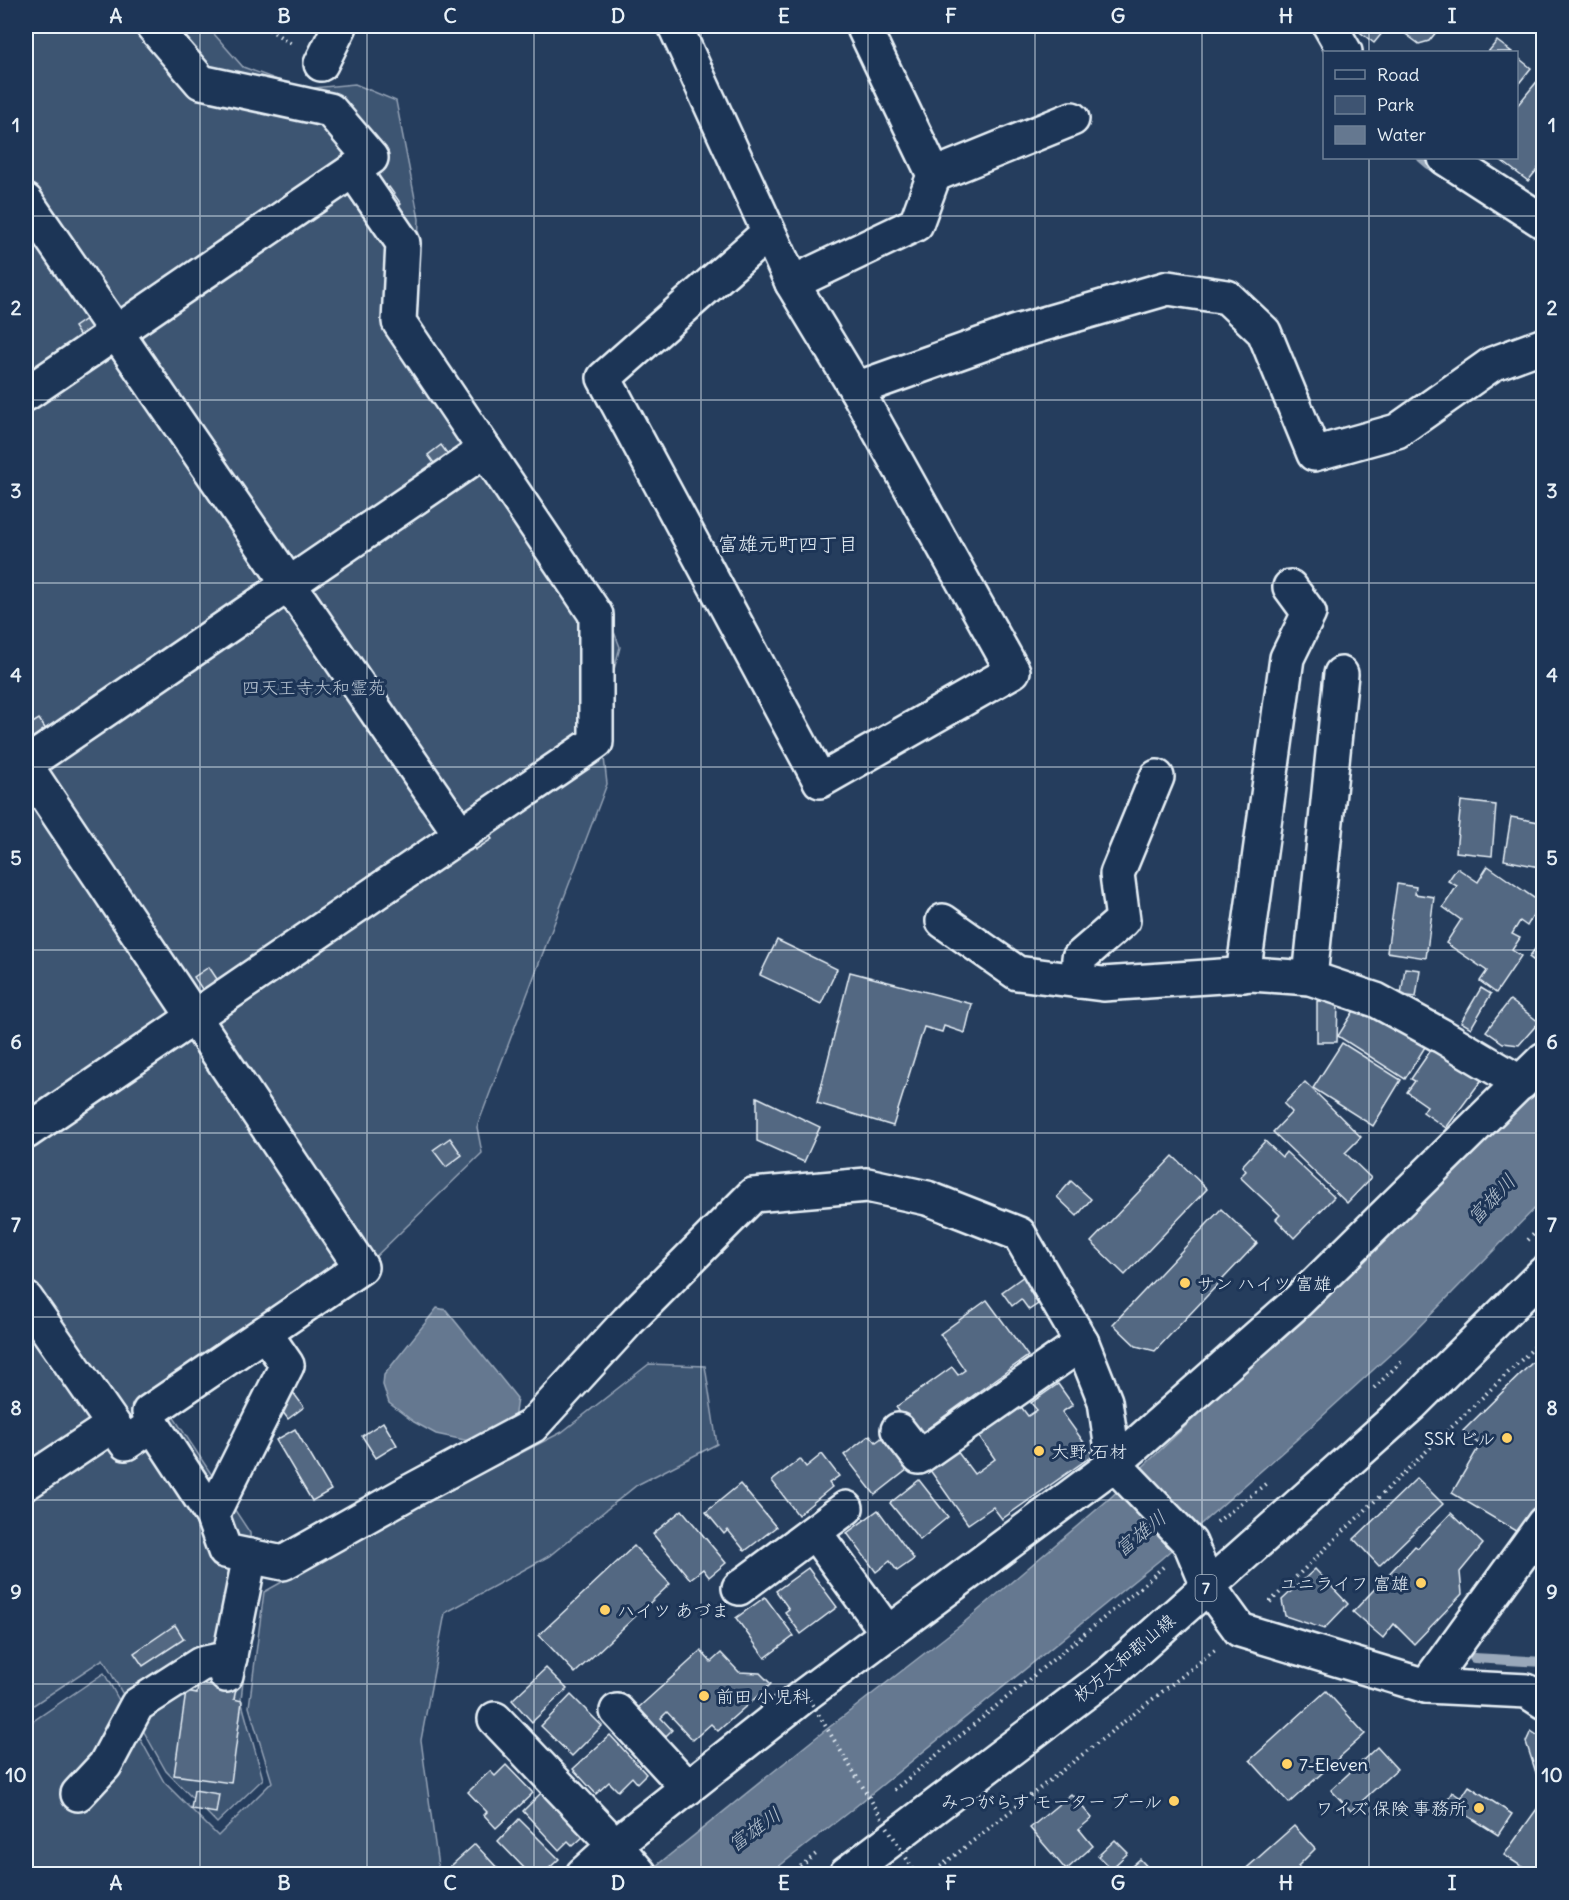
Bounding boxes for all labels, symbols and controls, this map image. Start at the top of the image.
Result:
text: A [110,3,123,28]
text: B [277,3,291,28]
text: C [443,3,457,28]
text: D [611,3,625,28]
text: E [778,3,790,28]
text: F [945,3,957,28]
text: G [1111,3,1125,28]
text: H [1279,3,1293,28]
text: I [1448,3,1457,28]
legend [1323,51,1518,159]
text: Road [1377,63,1420,86]
text: Park [1377,93,1414,116]
text: 1 [12,112,20,137]
text: 1 [1548,112,1556,137]
text: Water [1377,123,1427,146]
text: 2 [11,295,22,320]
text: 2 [1547,295,1558,320]
text: 3 [10,478,22,503]
text: 3 [1546,478,1558,503]
district label: 富雄元町四丁目 [718,531,858,556]
text: 4 [10,662,22,687]
text: 4 [1546,662,1558,687]
park label: 四天王寺大和霊苑 [242,676,386,699]
text: 5 [10,845,22,870]
text: 5 [1546,845,1558,870]
text: 6 [10,1029,22,1054]
text: 6 [1546,1029,1558,1054]
water label: 富雄川 [1461,1169,1521,1229]
text: 7 [11,1212,21,1237]
text: 7 [1547,1212,1557,1237]
place label: サン ハイツ 富雄 [1197,1272,1332,1295]
marker: サン ハイツ 富雄 [1178,1276,1192,1290]
text: 8 [10,1395,22,1420]
text: 8 [1546,1395,1558,1420]
place label: SSK ビル [1424,1427,1495,1450]
marker: SSK ビル [1500,1431,1514,1445]
place label: 大野 石材 [1051,1440,1127,1463]
marker: 大野 石材 [1032,1444,1046,1458]
water label: 富雄川 [1109,1504,1171,1562]
place label: ユニライフ 富雄 [1279,1572,1409,1595]
road number: 7 [1196,1575,1216,1601]
marker: ユニライフ 富雄 [1414,1576,1428,1590]
text: 9 [10,1579,22,1604]
text: 9 [1546,1579,1558,1604]
place label: ハイツ あづま [617,1599,729,1622]
marker: ハイツ あづま [598,1603,612,1617]
street label: 枚方大和郡山線 [1068,1609,1180,1707]
place label: 前田 小児科 [716,1685,810,1708]
marker: 前田 小児科 [697,1689,711,1703]
place label: 7-Eleven [1299,1753,1368,1776]
marker: 7-Eleven [1280,1757,1294,1771]
text: 10 [5,1762,27,1787]
text: 10 [1541,1762,1563,1787]
place label: みつがらす モーター プール [941,1790,1162,1813]
marker: みつがらす モーター プール [1167,1794,1181,1808]
place label: ワイズ 保険 事務所 [1315,1797,1467,1820]
water label: 富雄川 [722,1801,786,1857]
marker: ワイズ 保険 事務所 [1472,1801,1486,1815]
text: A [110,1870,123,1895]
text: B [277,1870,291,1895]
text: C [443,1870,457,1895]
text: D [611,1870,625,1895]
text: E [778,1870,790,1895]
text: F [945,1870,957,1895]
text: G [1111,1870,1125,1895]
text: H [1279,1870,1293,1895]
text: I [1448,1870,1457,1895]

